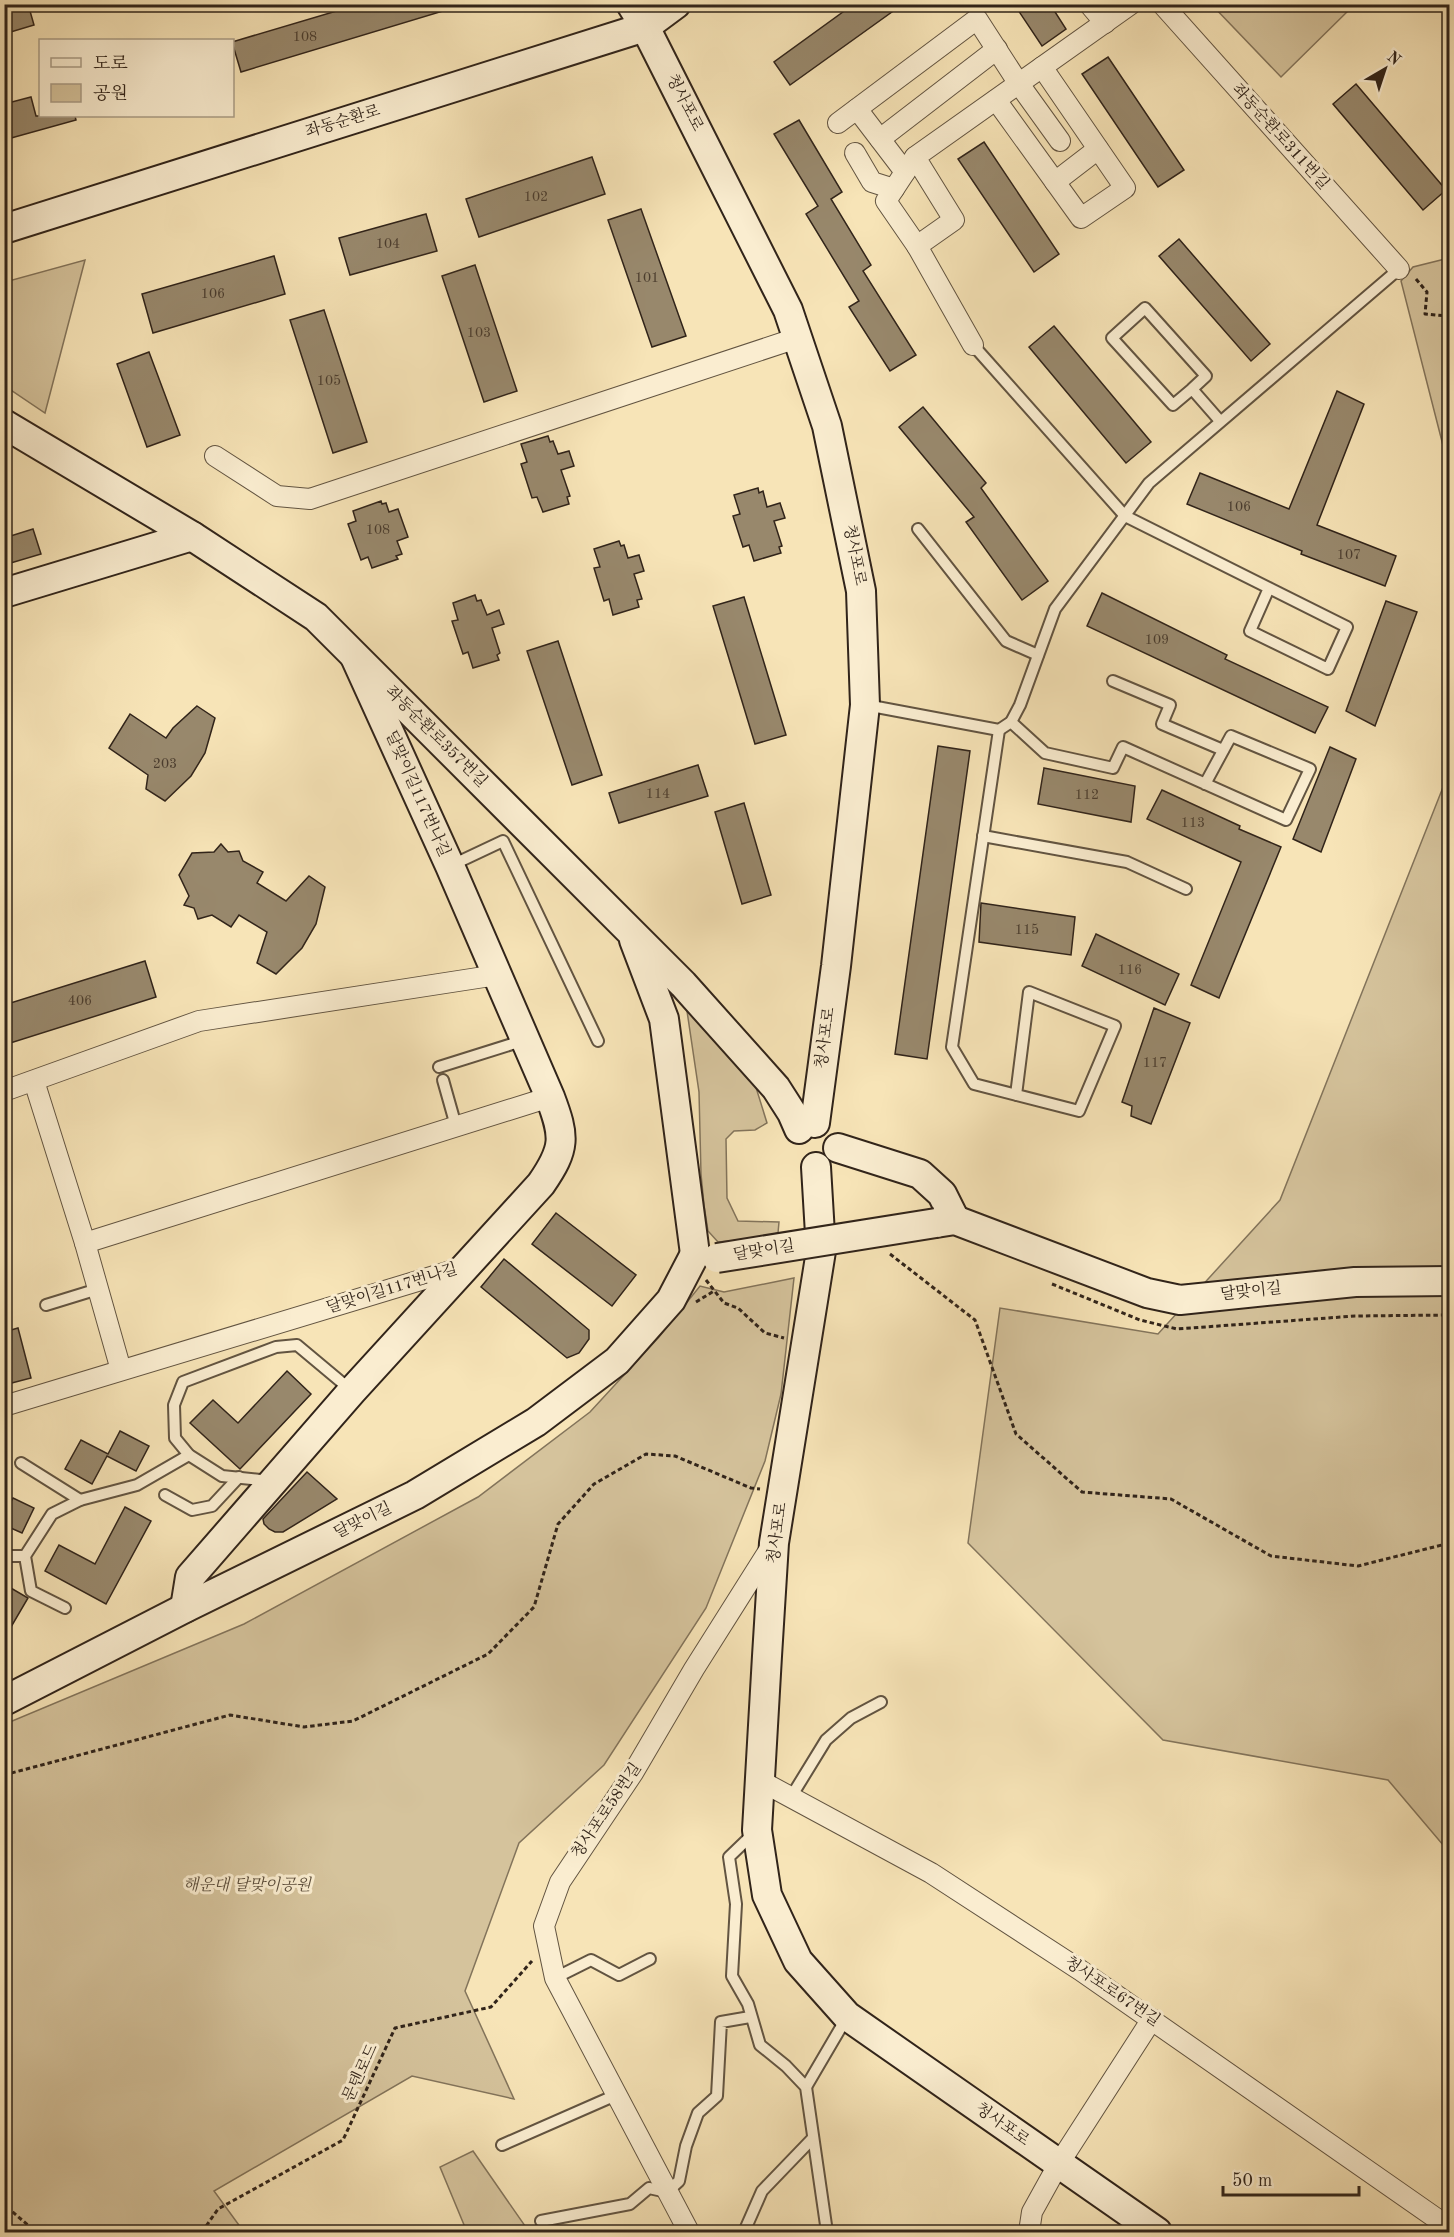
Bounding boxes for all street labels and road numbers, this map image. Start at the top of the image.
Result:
street label: 청사포로 [663,71,706,135]
street label: 좌동순환로311번길 [1229,80,1333,193]
street label: 좌동순환로 [303,101,383,141]
street label: 청사포로 [840,523,869,587]
street label: 좌동순환로357번길 [382,682,491,791]
street label: 달맞이길117번나길 [382,728,453,859]
street label: 청사포로 [813,1006,838,1070]
street label: 달맞이길 [732,1237,796,1264]
street label: 달맞이길117번나길 [324,1261,459,1317]
street label: 달맞이길 [1219,1280,1283,1303]
street label: 달맞이길 [331,1499,394,1542]
street label: 청사포로 [765,1501,790,1565]
street label: 청사포로58번길 [568,1760,645,1862]
street label: 청사포로67번길 [1061,1953,1163,2030]
street label: 문텐로드 [340,2041,382,2104]
street label: 청사포로 [972,2100,1033,2150]

